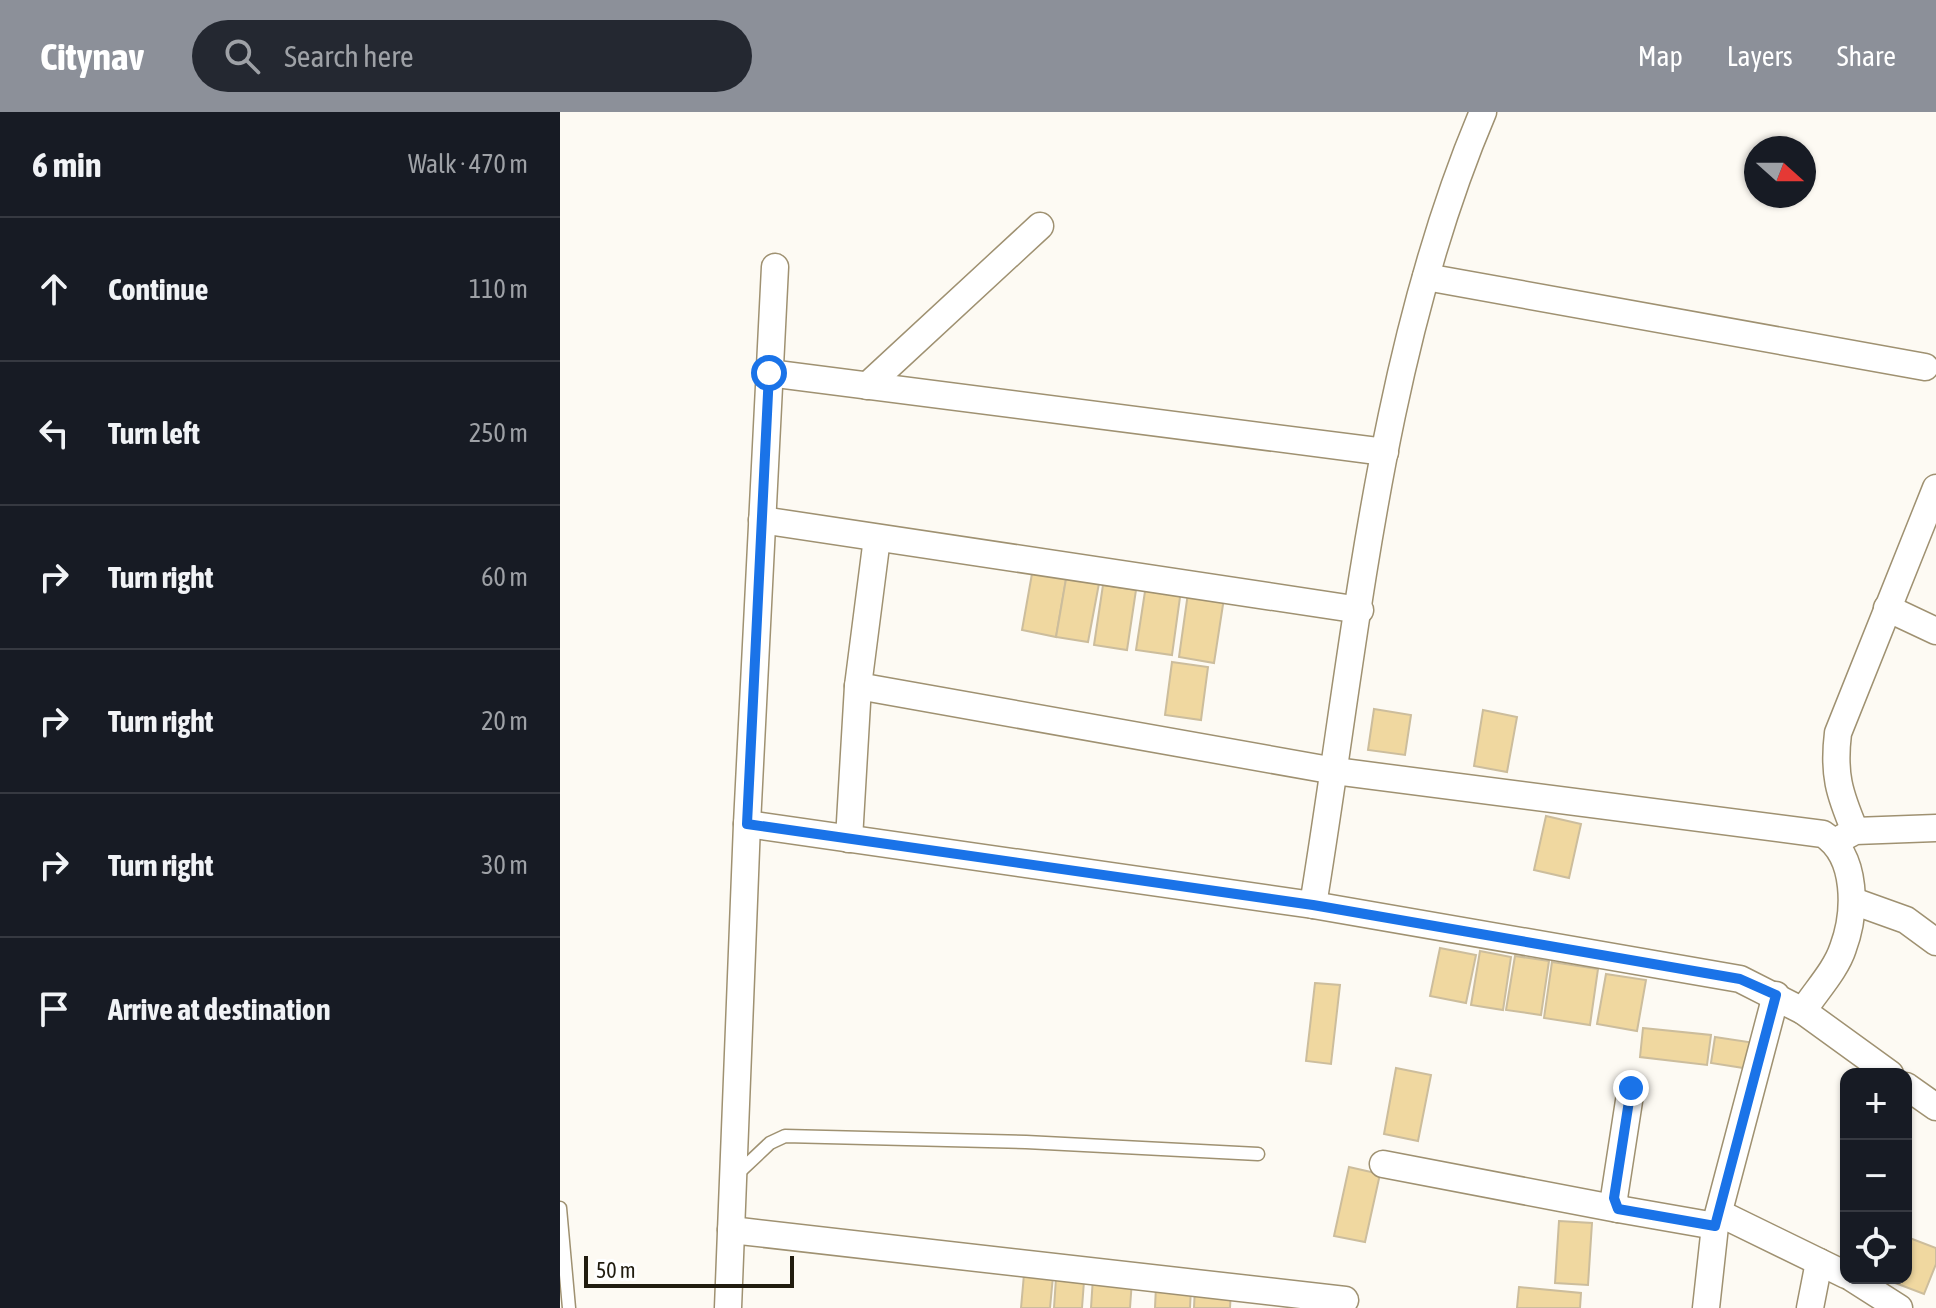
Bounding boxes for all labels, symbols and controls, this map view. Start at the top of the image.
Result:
search box [192,20,752,92]
icon: search [220,34,264,78]
text: Citynav [40,35,144,78]
text: Search here [284,39,414,73]
text: Map [1638,40,1683,72]
text: Layers [1727,40,1793,72]
text: Share [1837,40,1896,72]
north arrow [1744,136,1816,208]
text: 6 min [32,145,101,184]
text: Walk · 470 m [408,149,528,179]
icon: ahead [32,267,76,311]
text: Continue [108,272,208,306]
text: 110 m [469,274,528,304]
route start [751,355,787,391]
icon: left [32,411,76,455]
text: Turn left [108,416,200,450]
text: 250 m [469,418,528,448]
icon: right [32,555,76,599]
text: Turn right [108,560,214,594]
text: 60 m [481,562,528,592]
icon: right [32,699,76,743]
text: Turn right [108,704,214,738]
text: 20 m [481,706,528,736]
icon: right [32,843,76,887]
text: Turn right [108,848,214,882]
text: 30 m [481,850,528,880]
icon: arrive [32,987,76,1031]
text: Arrive at destination [108,992,330,1026]
map controls [1840,1068,1912,1284]
button: + [1840,1068,1912,1140]
route end [1613,1070,1649,1106]
button: − [1840,1140,1912,1212]
button: locate [1840,1212,1912,1284]
scale bar [584,1252,794,1288]
text: 50 m [596,1257,636,1283]

